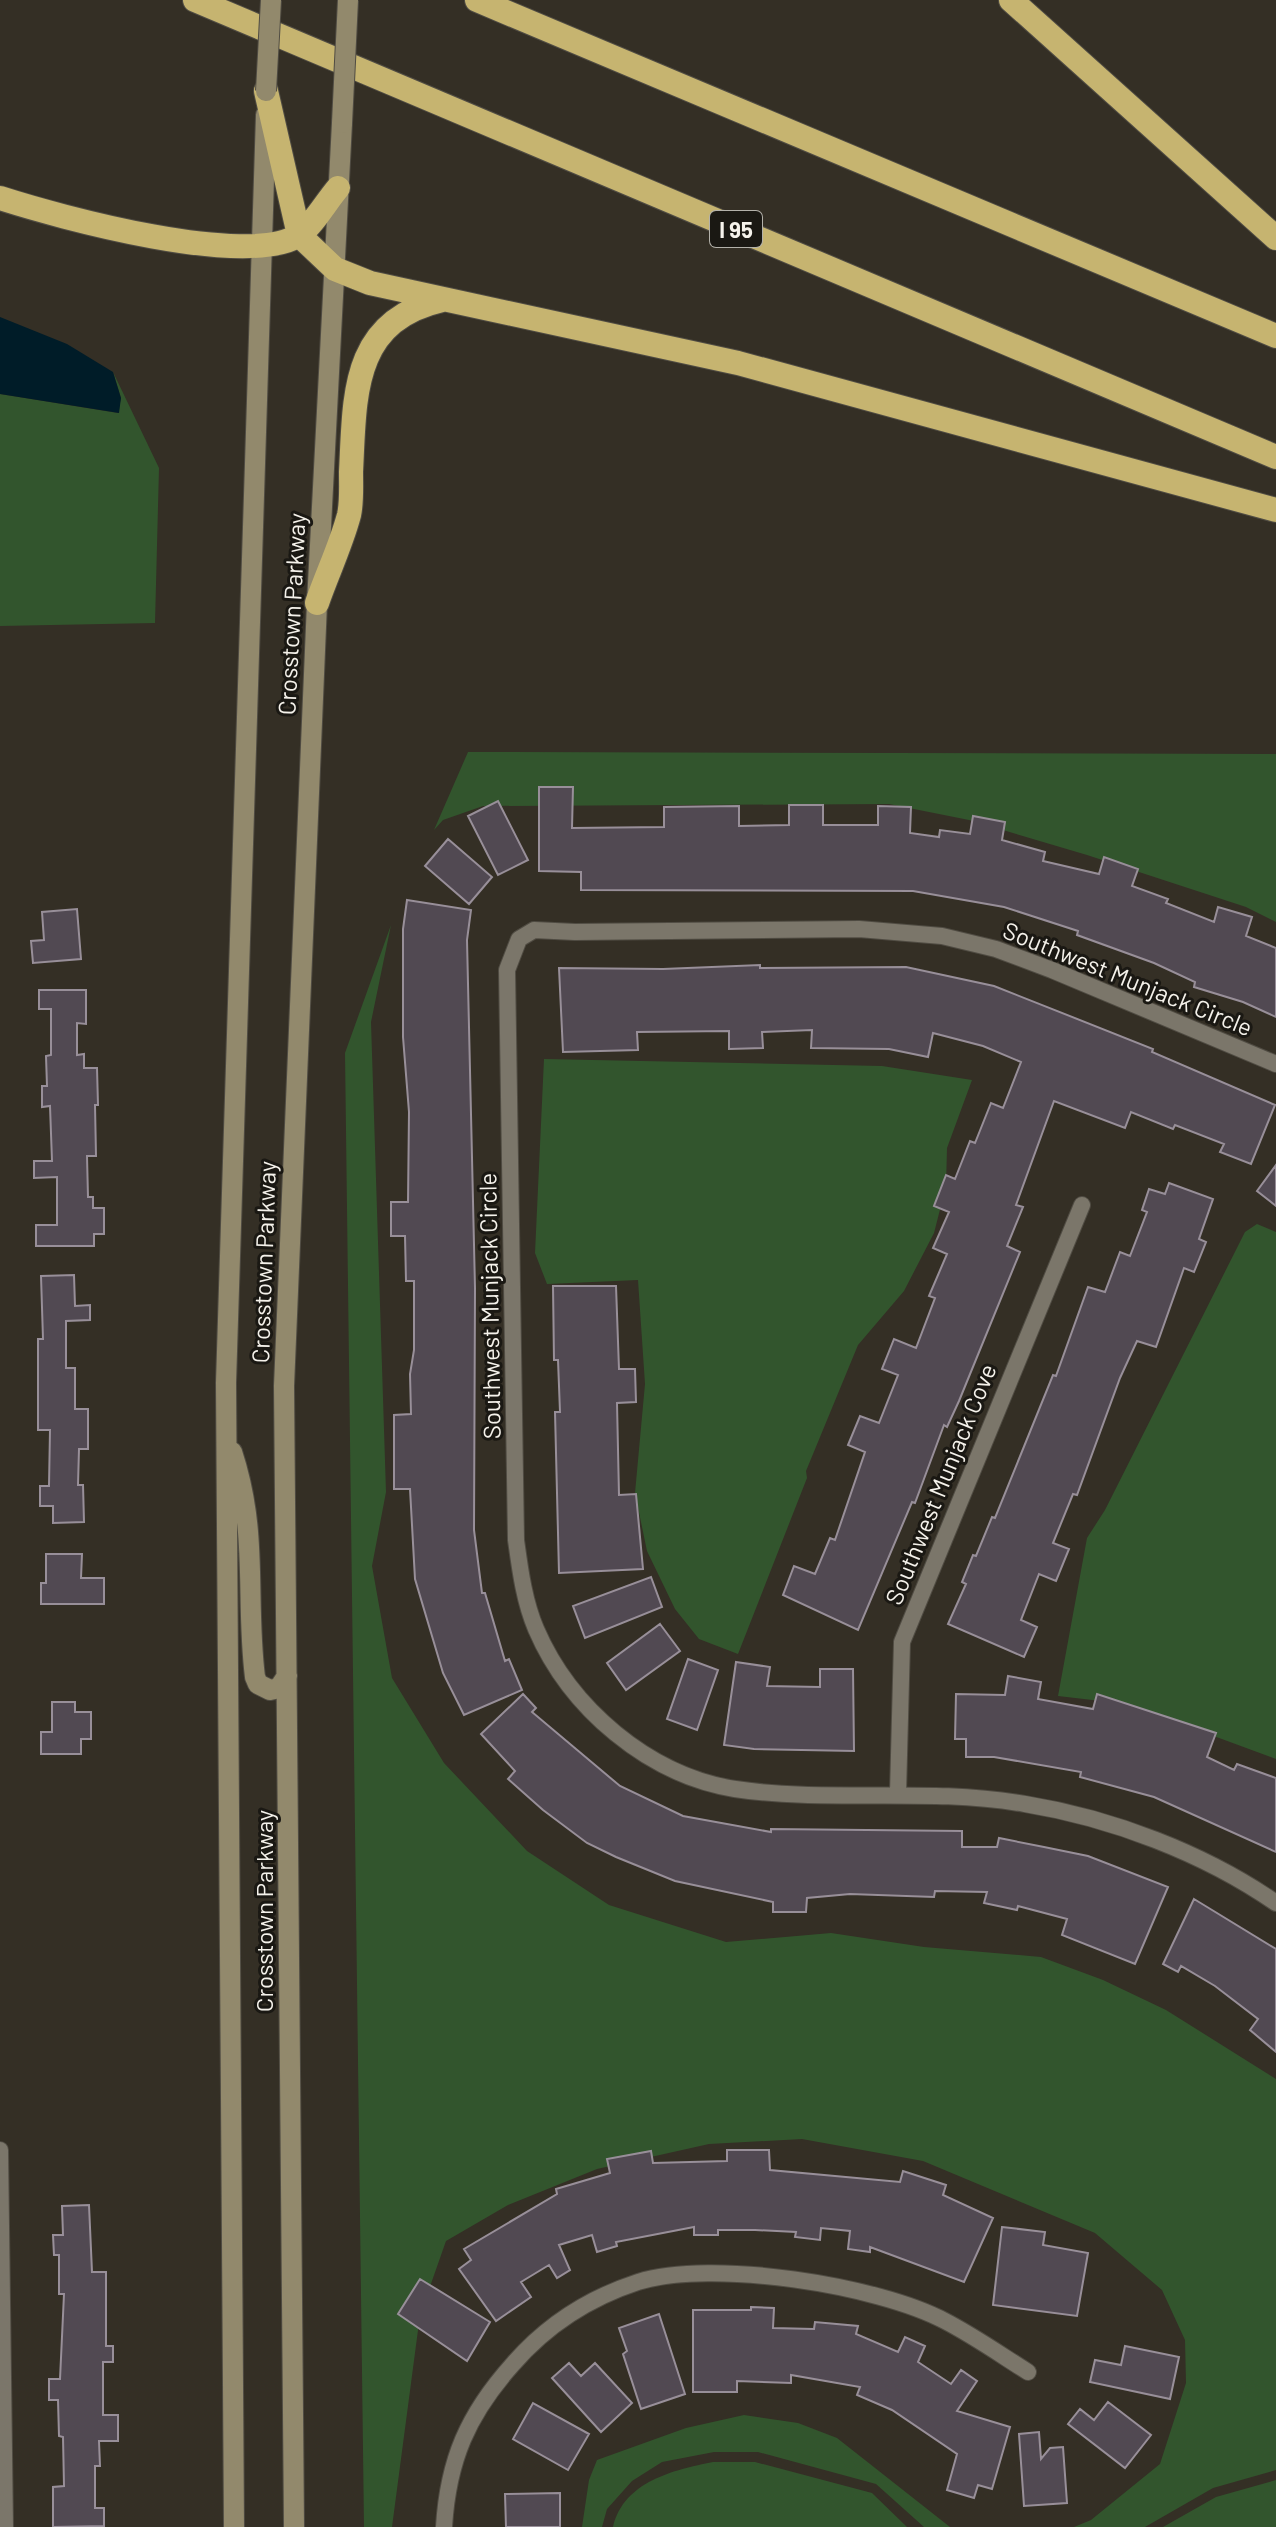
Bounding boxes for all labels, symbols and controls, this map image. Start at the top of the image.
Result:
road number: I 95 [710,211,762,247]
street label: Crosstown Parkway [271,512,311,716]
street label: Southwest Munjack Circle [999,915,1257,1041]
street label: Crosstown Parkway [245,1160,281,1364]
street label: Southwest Munjack Circle [472,1173,506,1439]
street label: Southwest Munjack Cove [878,1359,1002,1609]
street label: Crosstown Parkway [249,1810,278,2012]

